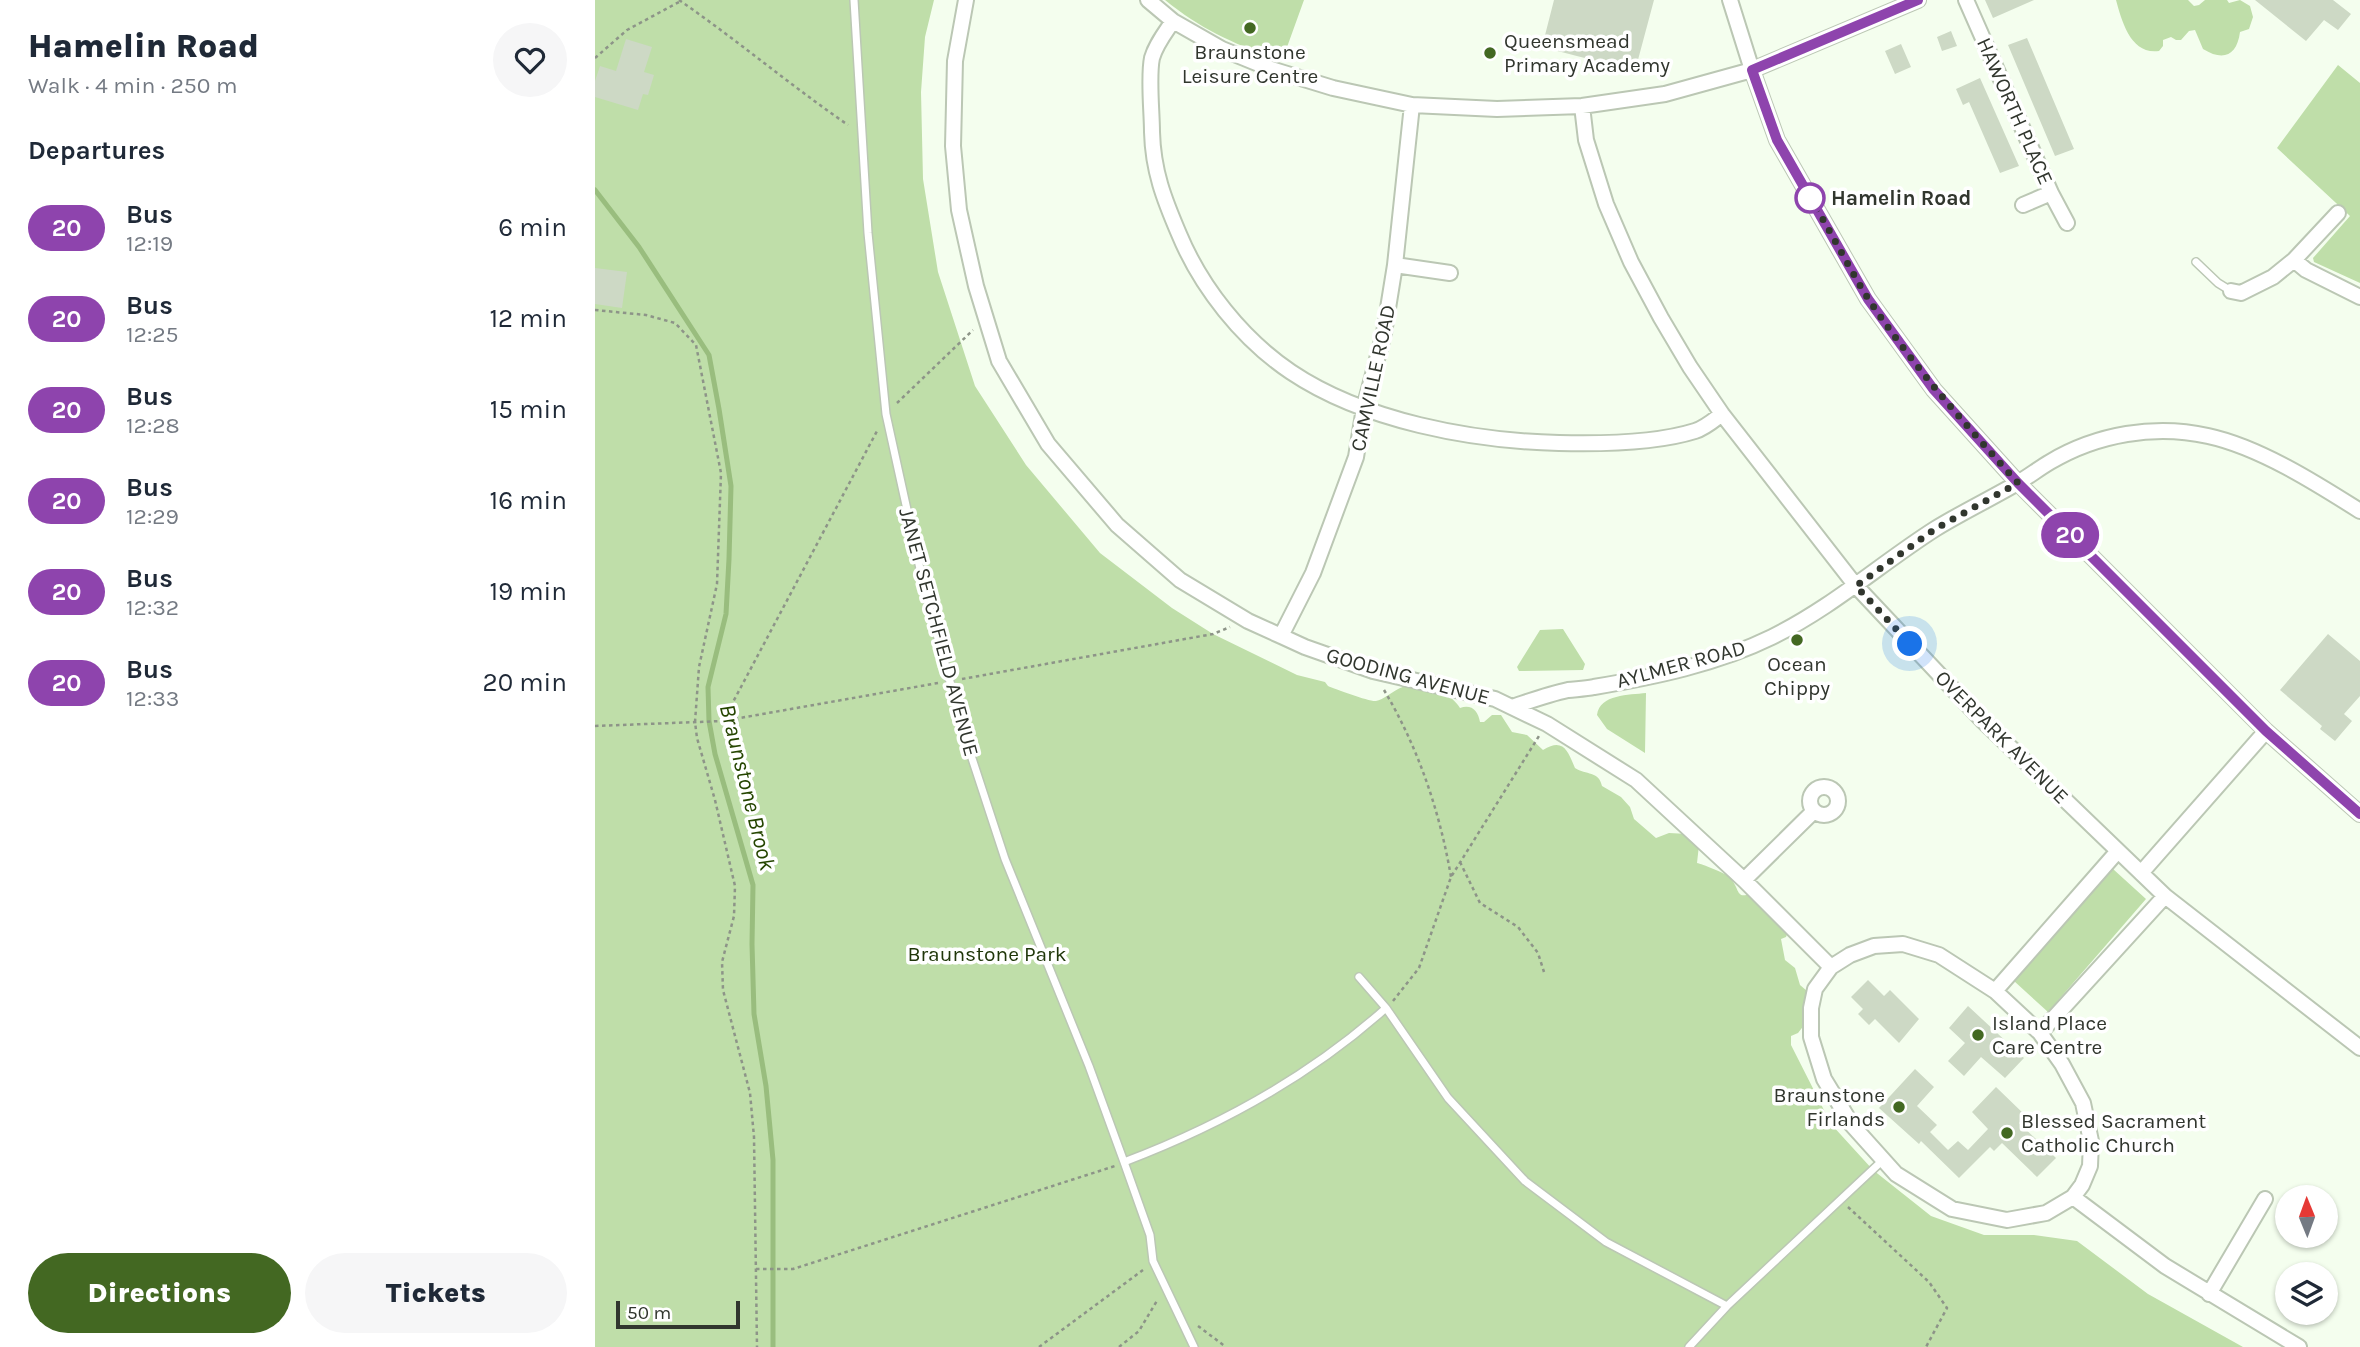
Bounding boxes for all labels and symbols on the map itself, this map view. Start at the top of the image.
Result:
marker: Braunstone Leisure Centre [1242,20,1258,36]
place label: Queensmead Primary Academy [1504,29,1670,77]
street label: HAWORTH PLACE [1972,34,2058,188]
place label: Braunstone Leisure Centre [1182,40,1318,88]
marker: Queensmead Primary Academy [1482,45,1498,61]
marker: Hamelin Road [1795,183,1825,213]
place label: Hamelin Road [1831,186,1971,210]
street label: CAMVILLE ROAD [1346,303,1400,453]
street label: JANET SETCHFIELD AVENUE [894,505,984,759]
line badge: 20 [2039,512,2101,558]
your location [1892,626,1927,661]
marker: Ocean Chippy [1789,632,1805,648]
street label: AYLMER ROAD [1614,635,1748,693]
street label: GOODING AVENUE [1324,643,1492,709]
place label: Ocean Chippy [1764,652,1830,700]
street label: OVERPARK AVENUE [1930,665,2074,809]
water label: Braunstone Brook [714,701,781,873]
park label: Braunstone Park [907,942,1067,966]
place label: Island Place Care Centre [1992,1011,2107,1059]
marker: Island Place Care Centre [1970,1027,1986,1043]
place label: Braunstone Firlands [1774,1083,1885,1131]
marker: Braunstone Firlands [1891,1099,1907,1115]
place label: Blessed Sacrament Catholic Church [2021,1109,2206,1157]
marker: Blessed Sacrament Catholic Church [1999,1125,2015,1141]
north arrow [2275,1185,2338,1248]
scale bar [616,1298,740,1330]

